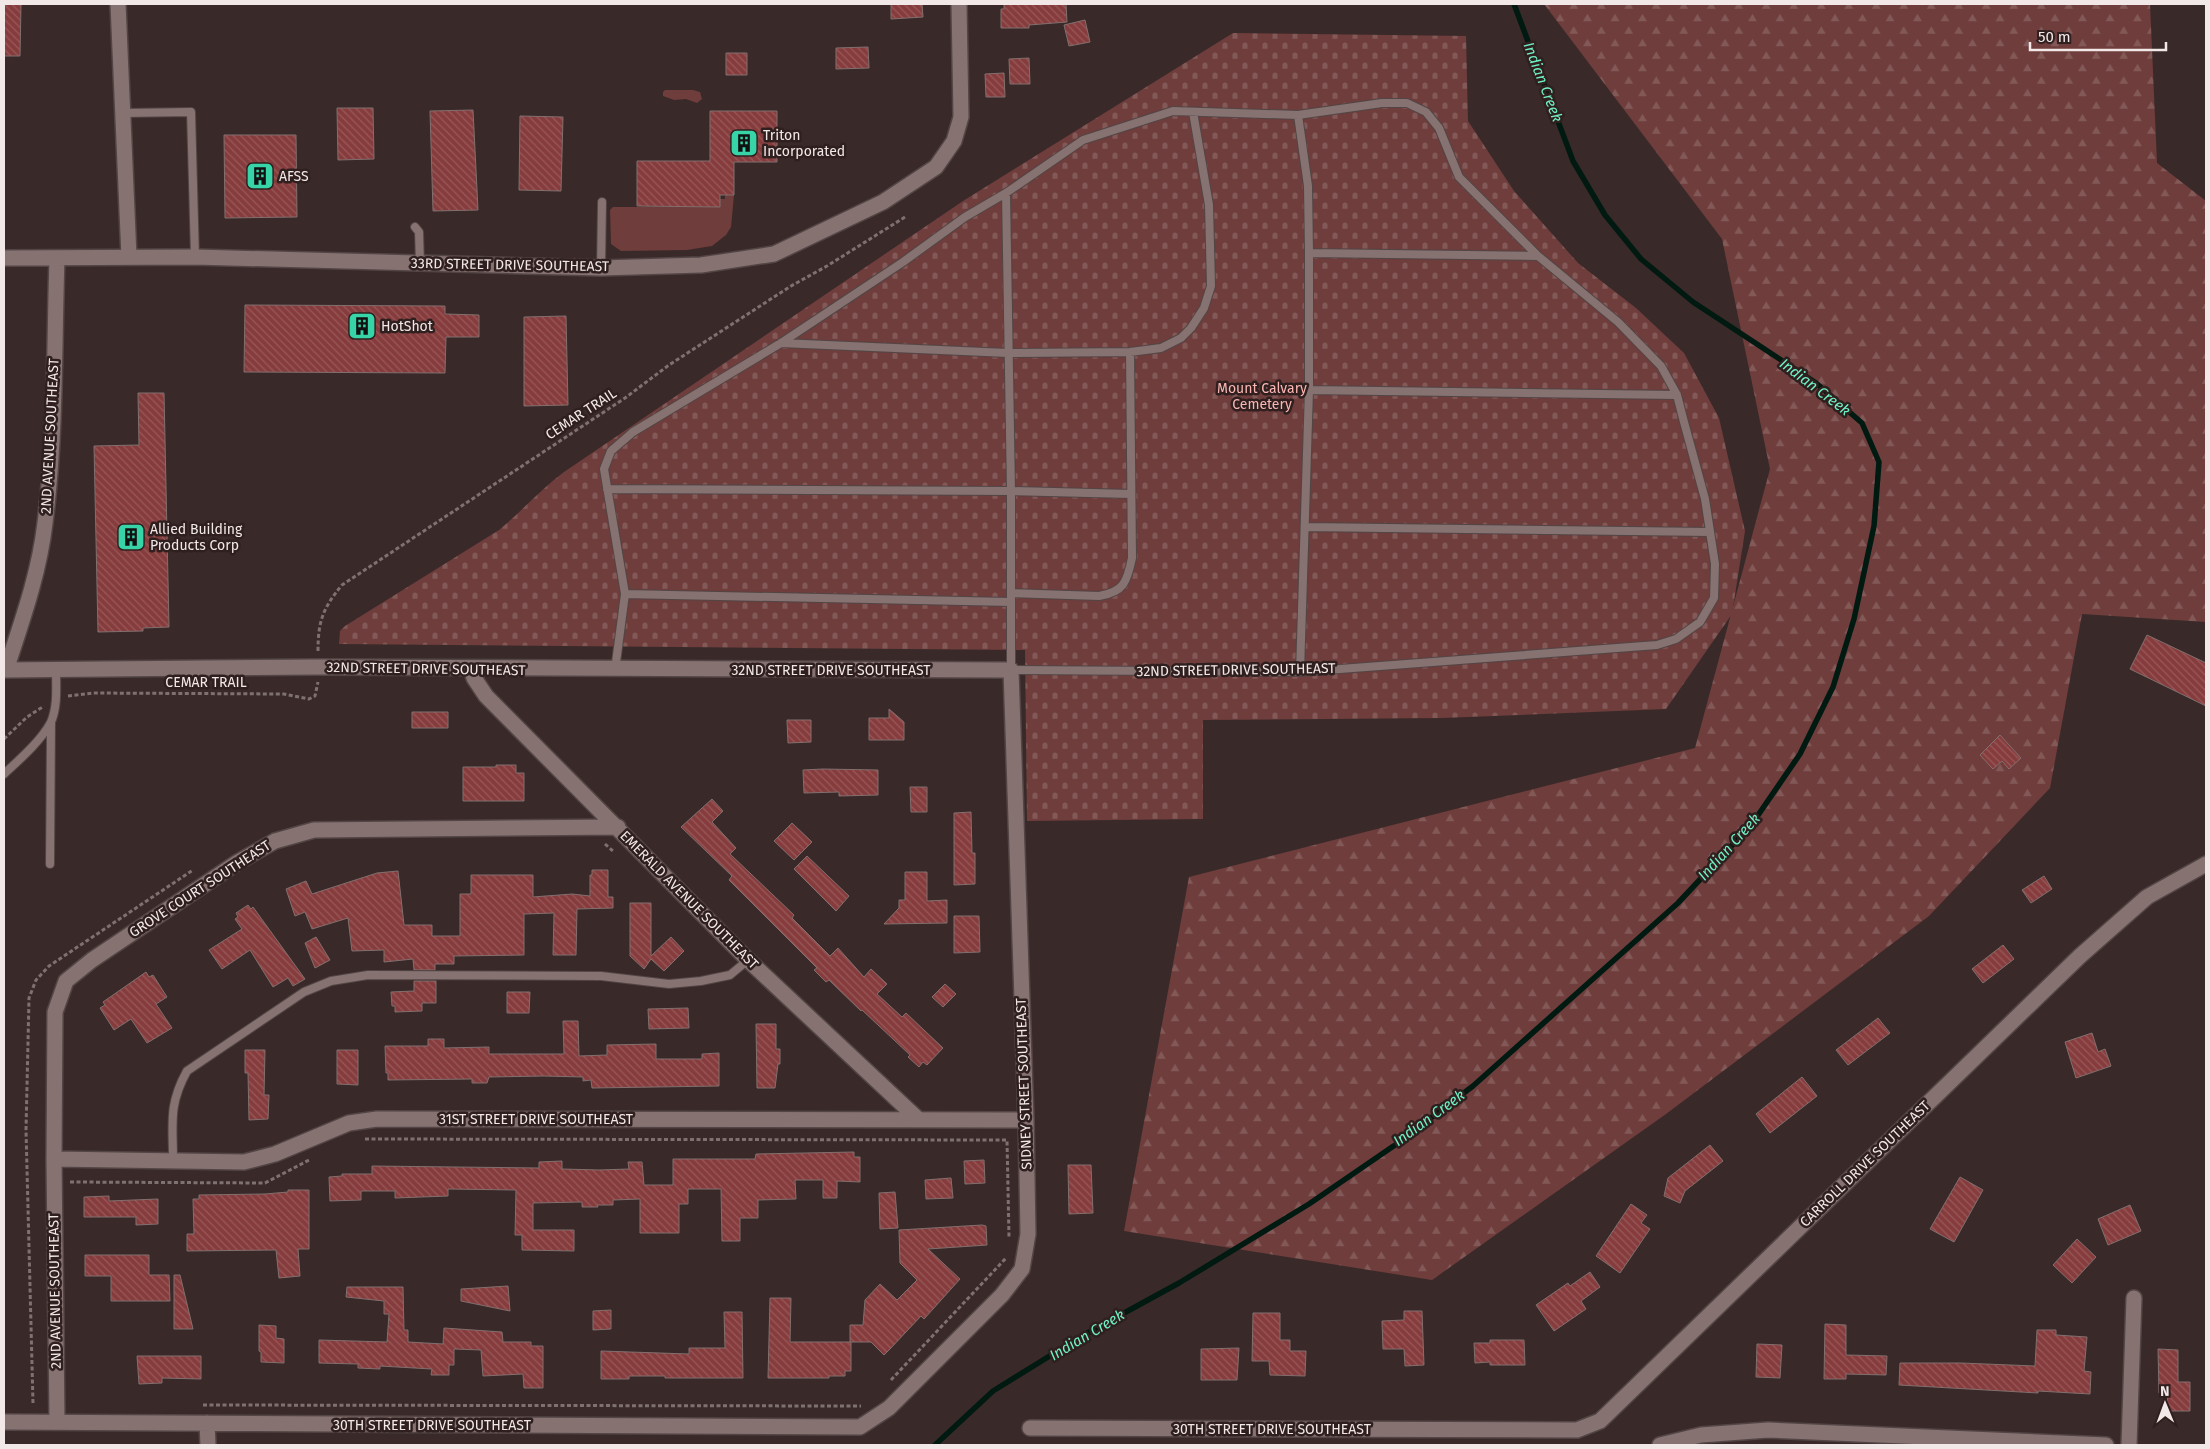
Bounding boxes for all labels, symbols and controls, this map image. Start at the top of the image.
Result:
scale bar [2030,20,2166,52]
text: 50 m [2038,28,2071,46]
water label: Indian Creek [1520,39,1566,125]
place label: Triton Incorporated [763,127,845,160]
building icon: Triton Incorporated [729,128,759,158]
building icon: AFSS [245,161,275,191]
place label: AFSS [279,168,309,185]
street label: 33RD STREET DRIVE SOUTHEAST [411,255,610,275]
building icon: HotShot [347,311,377,341]
place label: HotShot [381,318,434,335]
water label: Indian Creek [1776,354,1854,420]
street label: 2ND AVENUE SOUTHEAST [37,357,63,514]
park label: Mount Calvary Cemetery [1217,380,1307,413]
street label: CEMAR TRAIL [542,385,620,443]
place label: Allied Building Products Corp [150,521,243,554]
building icon: Allied Building Products Corp [116,522,146,552]
street label: 32ND STREET DRIVE SOUTHEAST [326,659,526,679]
street label: 32ND STREET DRIVE SOUTHEAST [1136,660,1336,680]
street label: 32ND STREET DRIVE SOUTHEAST [731,662,931,679]
street label: CEMAR TRAIL [165,674,247,691]
water label: Indian Creek [1694,810,1764,884]
street label: EMERALD AVENUE SOUTHEAST [616,827,762,973]
street label: GROVE COURT SOUTHEAST [126,837,274,941]
street label: SIDNEY STREET SOUTHEAST [1012,997,1035,1170]
water label: Indian Creek [1390,1086,1468,1150]
street label: CARROLL DRIVE SOUTHEAST [1796,1097,1934,1231]
street label: 31ST STREET DRIVE SOUTHEAST [439,1111,634,1128]
street label: 2ND AVENUE SOUTHEAST [45,1212,65,1369]
water label: Indian Creek [1046,1306,1128,1364]
north arrow [2140,1379,2190,1429]
text: N [2160,1383,2170,1400]
street label: 30TH STREET DRIVE SOUTHEAST [333,1417,532,1434]
street label: 30TH STREET DRIVE SOUTHEAST [1173,1421,1372,1438]

